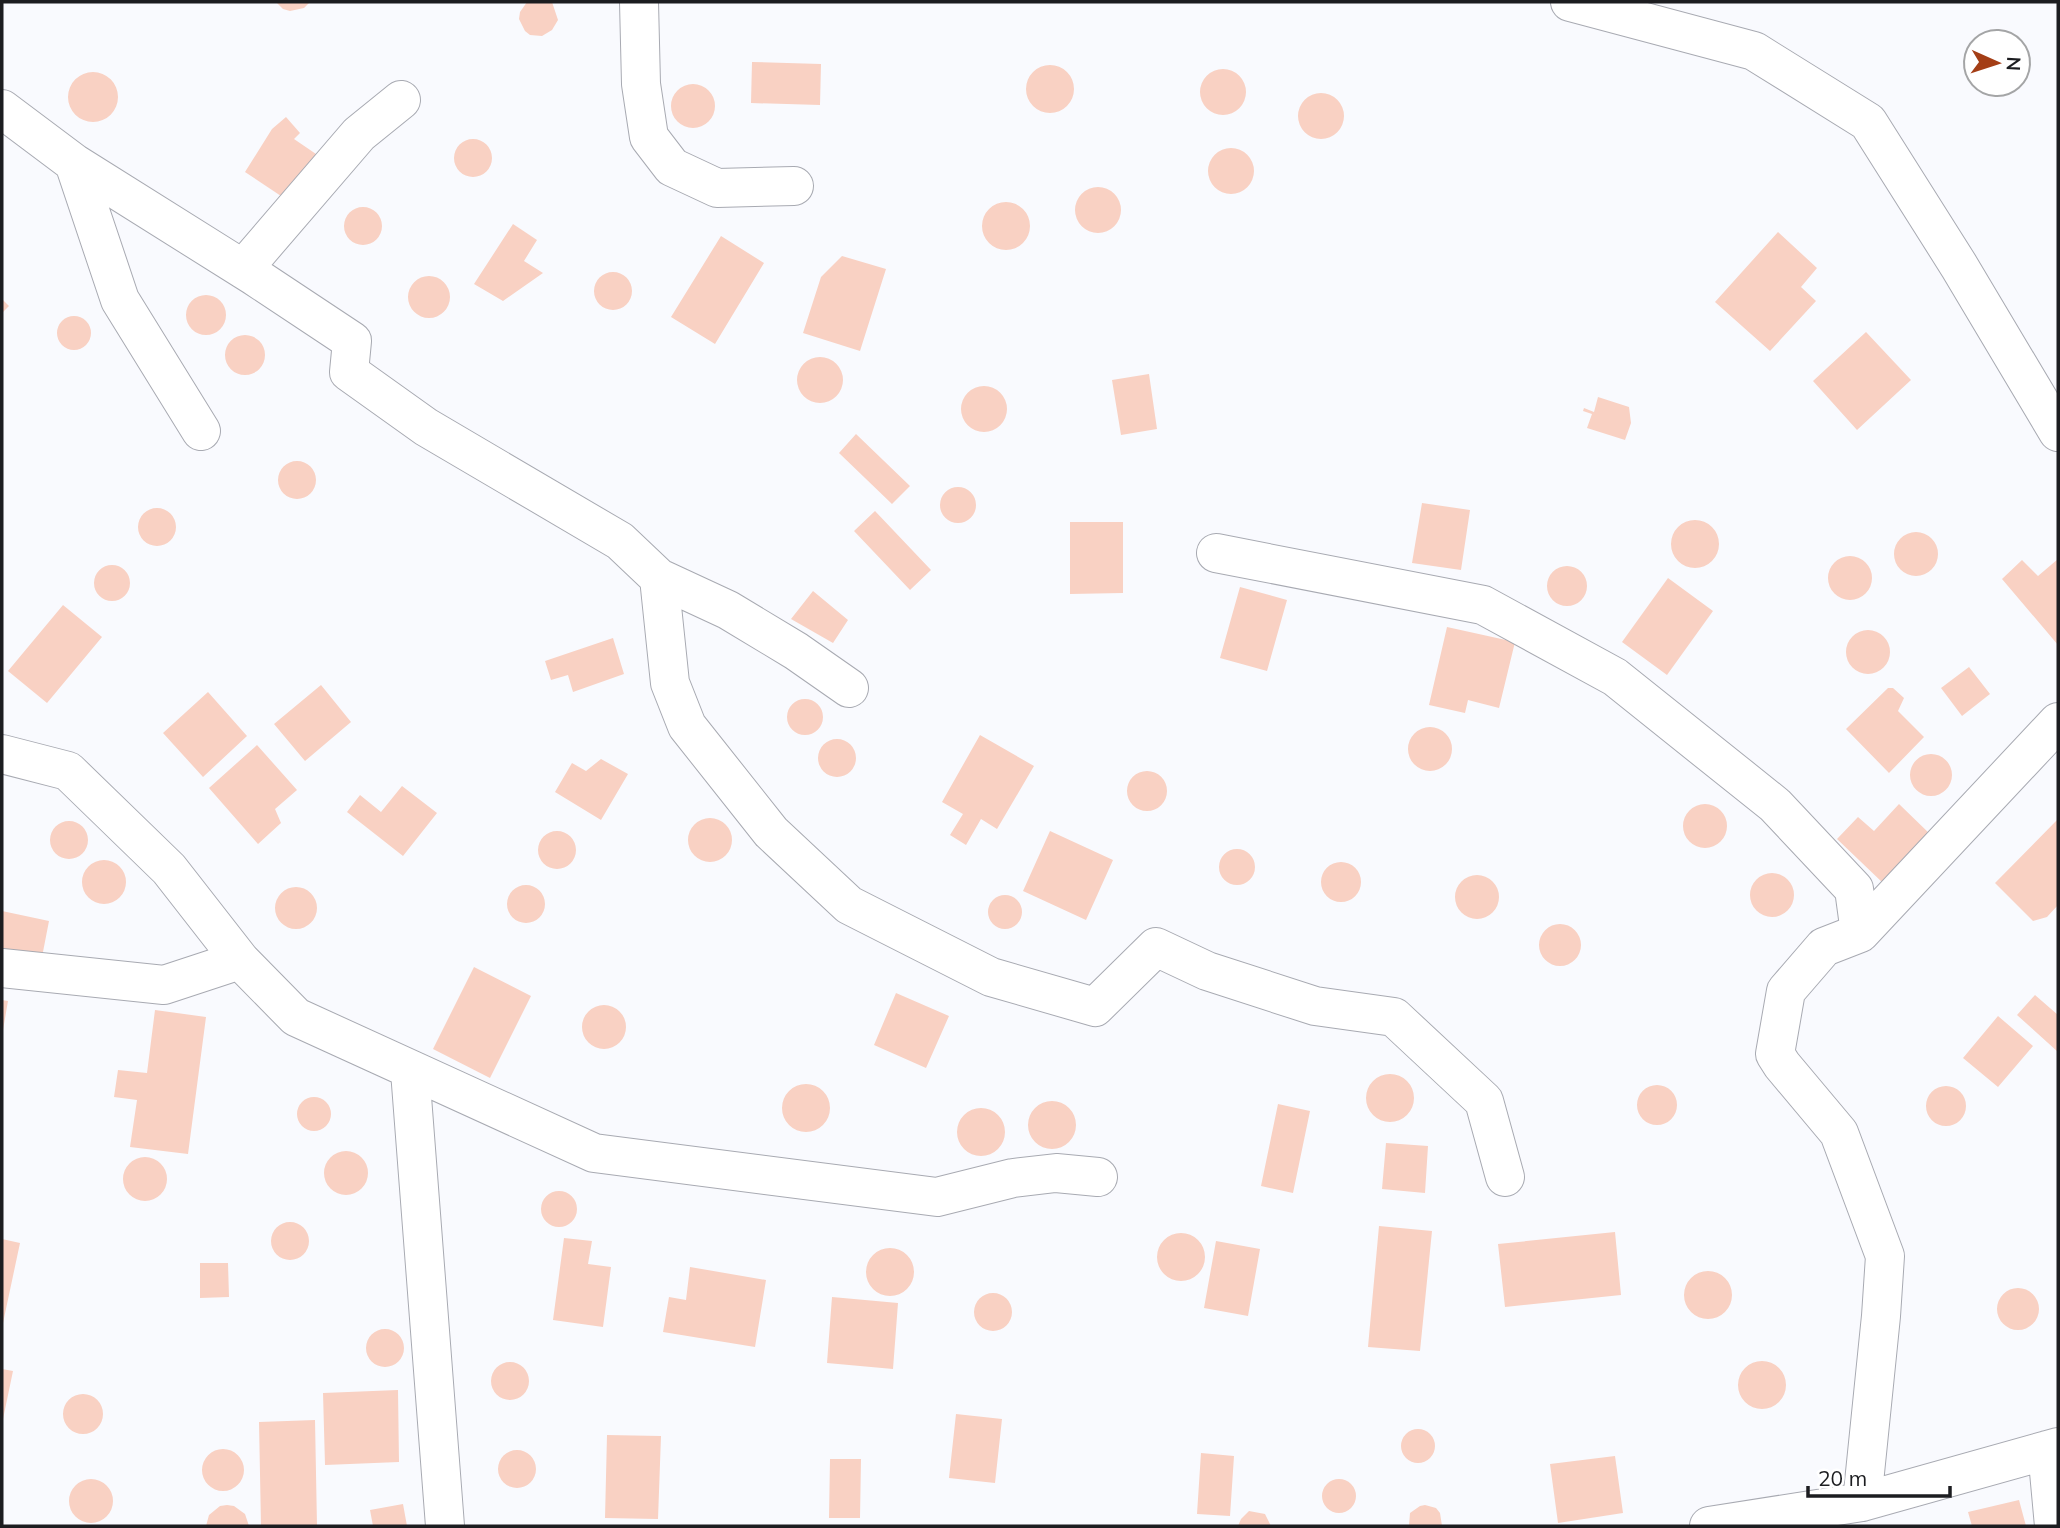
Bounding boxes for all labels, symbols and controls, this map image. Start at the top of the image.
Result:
north arrow [1962,28,2032,98]
text: N [2002,56,2026,72]
scale bar [1808,1454,1950,1498]
text: 20 m [1818,1465,1867,1491]

